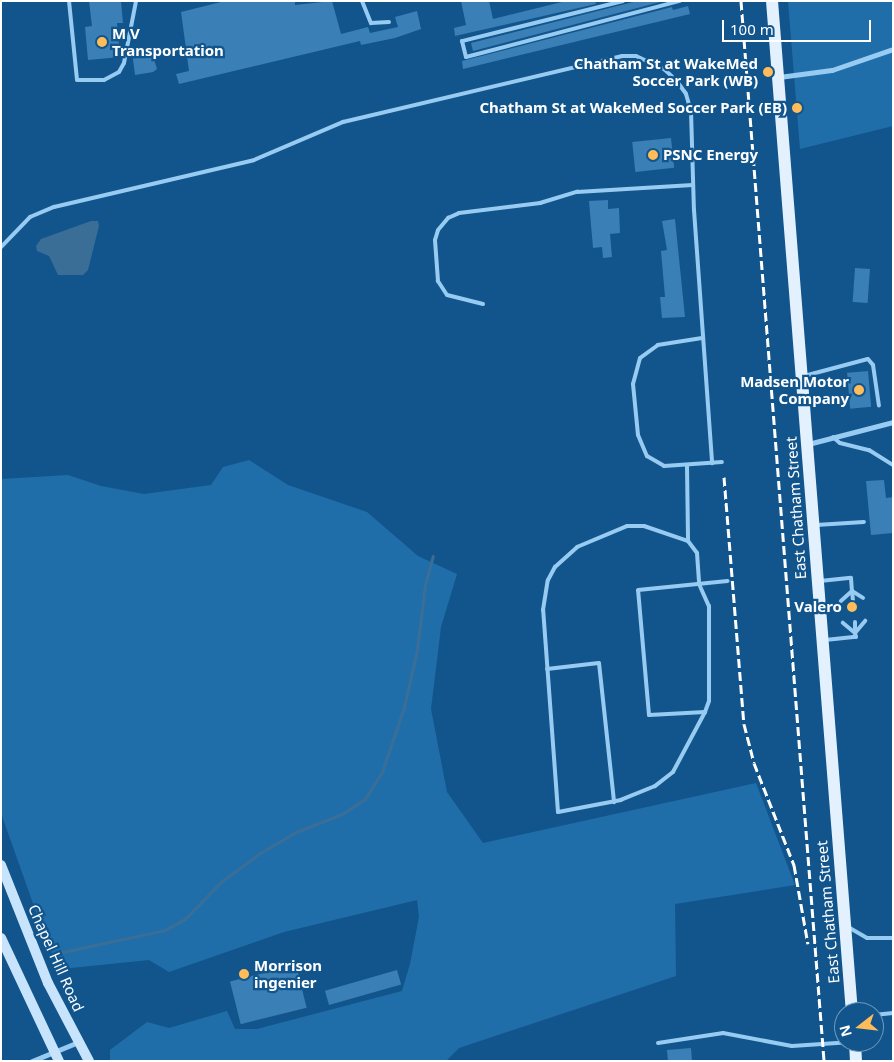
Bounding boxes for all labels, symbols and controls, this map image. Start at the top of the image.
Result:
scale bar [724,10,873,42]
text: 100 m [730,19,774,39]
place label: M V Transportation [112,24,224,59]
marker: M V Transportation [96,36,108,48]
place label: Chatham St at WakeMed Soccer Park (WB) [574,54,758,89]
marker: Chatham St at WakeMed Soccer Park (WB) [762,66,774,78]
place label: Chatham St at WakeMed Soccer Park (EB) [479,99,787,117]
marker: Chatham St at WakeMed Soccer Park (EB) [791,102,803,114]
place label: PSNC Energy [663,146,758,164]
marker: PSNC Energy [647,149,659,161]
place label: Madsen Motor Company [740,372,849,407]
marker: Madsen Motor Company [853,384,865,396]
street label: East Chatham Street [782,436,810,580]
place label: Valero [794,598,842,616]
marker: Valero [846,601,858,613]
street label: East Chatham Street [813,840,843,984]
street label: Chapel Hill Road [24,902,88,1014]
place label: Morrison ingenier [254,956,322,991]
marker: Morrison ingenier [238,968,250,980]
north arrow [834,1002,884,1052]
text: N [834,1023,856,1039]

